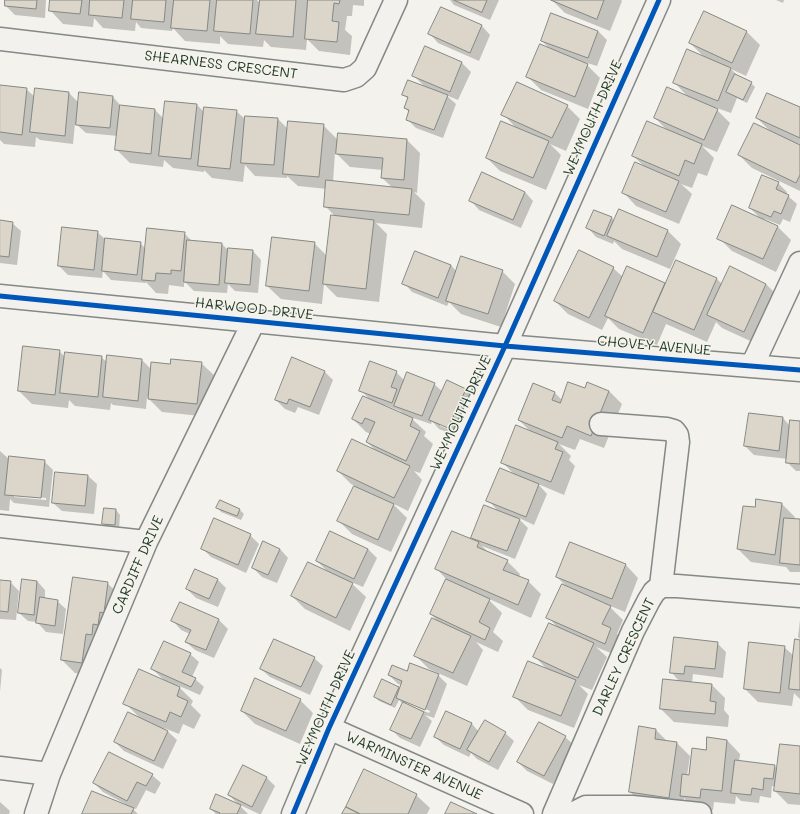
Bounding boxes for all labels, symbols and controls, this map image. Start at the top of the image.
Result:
street label: SHEARNESS CRESCENT [143,47,299,83]
street label: WEYMOUTH DRIVE [560,57,626,179]
street label: HARWOOD DRIVE [194,294,314,324]
street label: CHOVEY AVENUE [596,333,712,359]
street label: WEYMOUTH DRIVE [427,353,495,473]
street label: CARDIFF DRIVE [109,513,167,617]
street label: DARLEY CRESCENT [589,595,659,719]
street label: WEYMOUTH DRIVE [293,647,359,769]
street label: WARMINSTER AVENUE [343,728,485,804]

